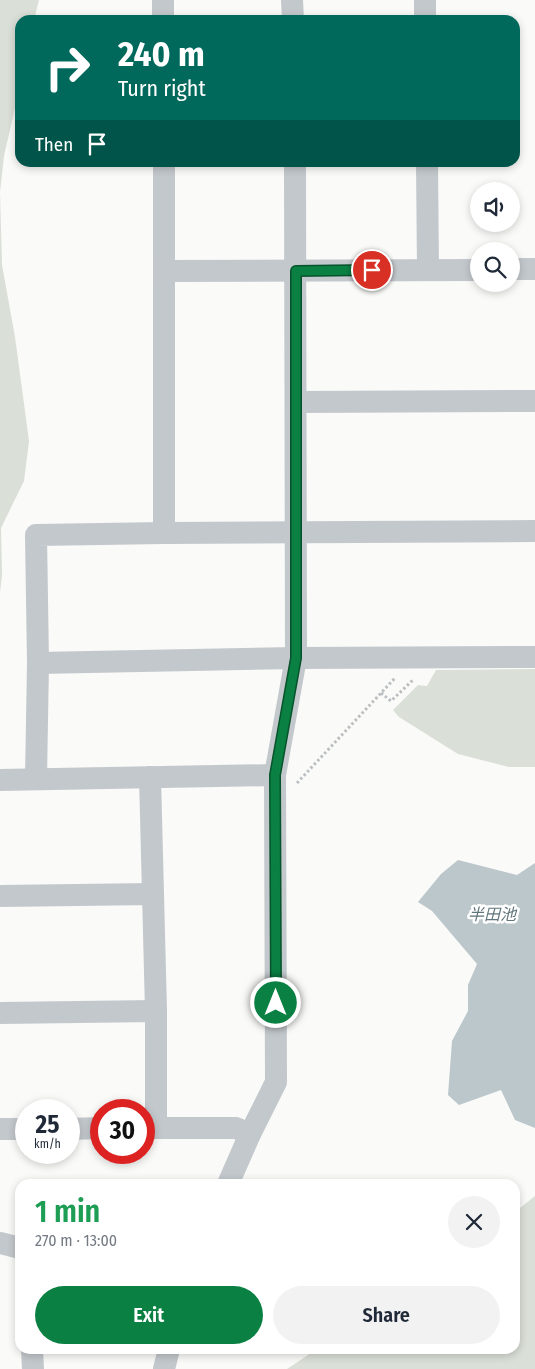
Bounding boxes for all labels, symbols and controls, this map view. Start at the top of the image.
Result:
text: 240 m [118,33,205,75]
icon: right [35,35,100,100]
text: Turn right [118,75,206,102]
icon: arrive [83,130,111,158]
text: Then [35,133,73,156]
map controls [470,182,520,292]
button: sound [470,182,520,232]
button: search [470,242,520,292]
pin [351,249,393,291]
icon: arrive [358,256,386,284]
water label: 半田池 [468,905,518,924]
position arrow [249,976,301,1028]
speed limit sign: 30 [90,1099,155,1164]
text: 25 [36,1110,59,1140]
text: km/h [34,1137,61,1151]
text: 1 min [35,1194,100,1230]
button: close [448,1196,500,1248]
text: 270 m · 13:00 [35,1231,117,1250]
button: Exit [35,1286,263,1344]
button: Share [273,1286,500,1344]

